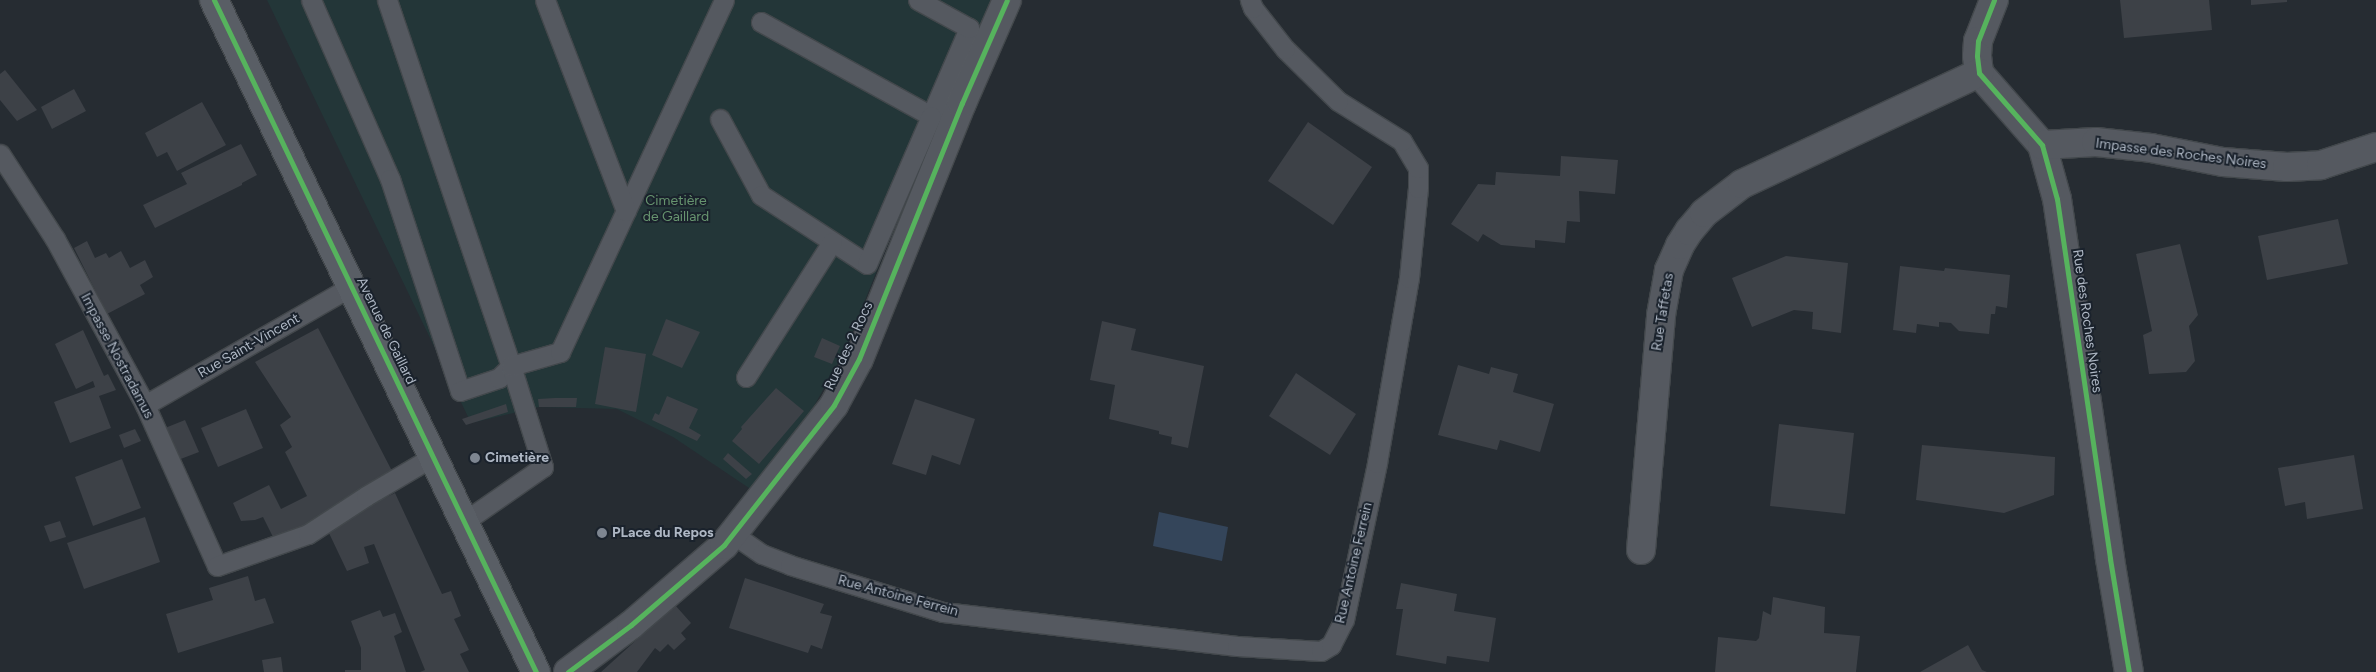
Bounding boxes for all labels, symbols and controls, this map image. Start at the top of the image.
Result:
street label: Impasse des Roches Noires [2095,135,2267,173]
park label: Cimetière de Gaillard [643,193,709,226]
street label: Rue des Roches Noires [2069,248,2105,394]
street label: Rue Taffetas [1649,272,1677,352]
street label: Avenue de Gaillard [353,275,419,387]
street label: Impasse Nostradamus [77,290,157,422]
street label: Rue des 2 Rocs [821,299,877,393]
street label: Rue Saint-Vincent [195,310,303,382]
place label: Cimetière [485,450,549,466]
marker: Cimetière [469,452,481,464]
street label: Rue Antoine Ferrein [1332,501,1376,625]
place label: PLace du Repos [612,525,714,541]
marker: PLace du Repos [596,527,608,539]
street label: Rue Antoine Ferrein [836,572,960,620]

